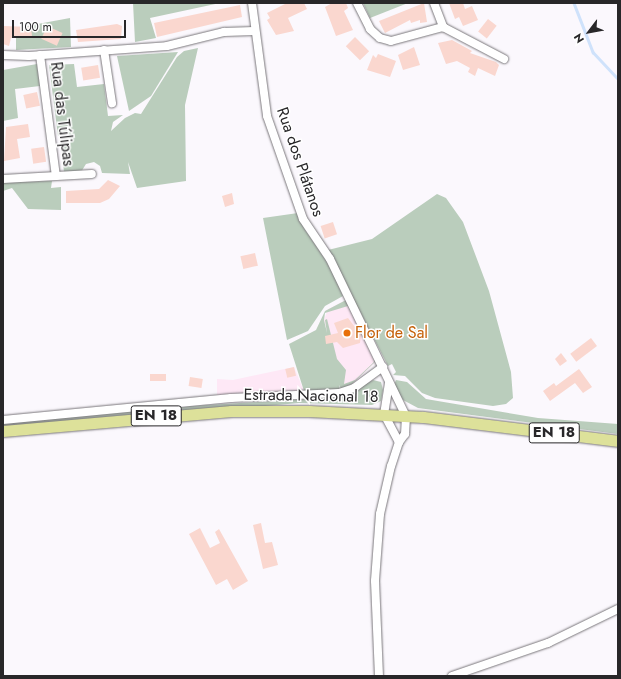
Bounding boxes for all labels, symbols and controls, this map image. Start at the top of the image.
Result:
scale bar [14,12,128,38]
north arrow [569,12,609,52]
text: 100 m [19,18,52,36]
text: N [570,30,588,46]
street label: Rua das Túlipas [46,61,78,167]
street label: Rua dos Plátanos [272,105,328,219]
place label: Flor de Sal [355,323,428,343]
marker: Flor de Sal [342,328,352,338]
street label: Estrada Nacional 18 [243,385,379,407]
road number: EN 18 [130,403,182,429]
road number: EN 18 [528,420,580,446]

